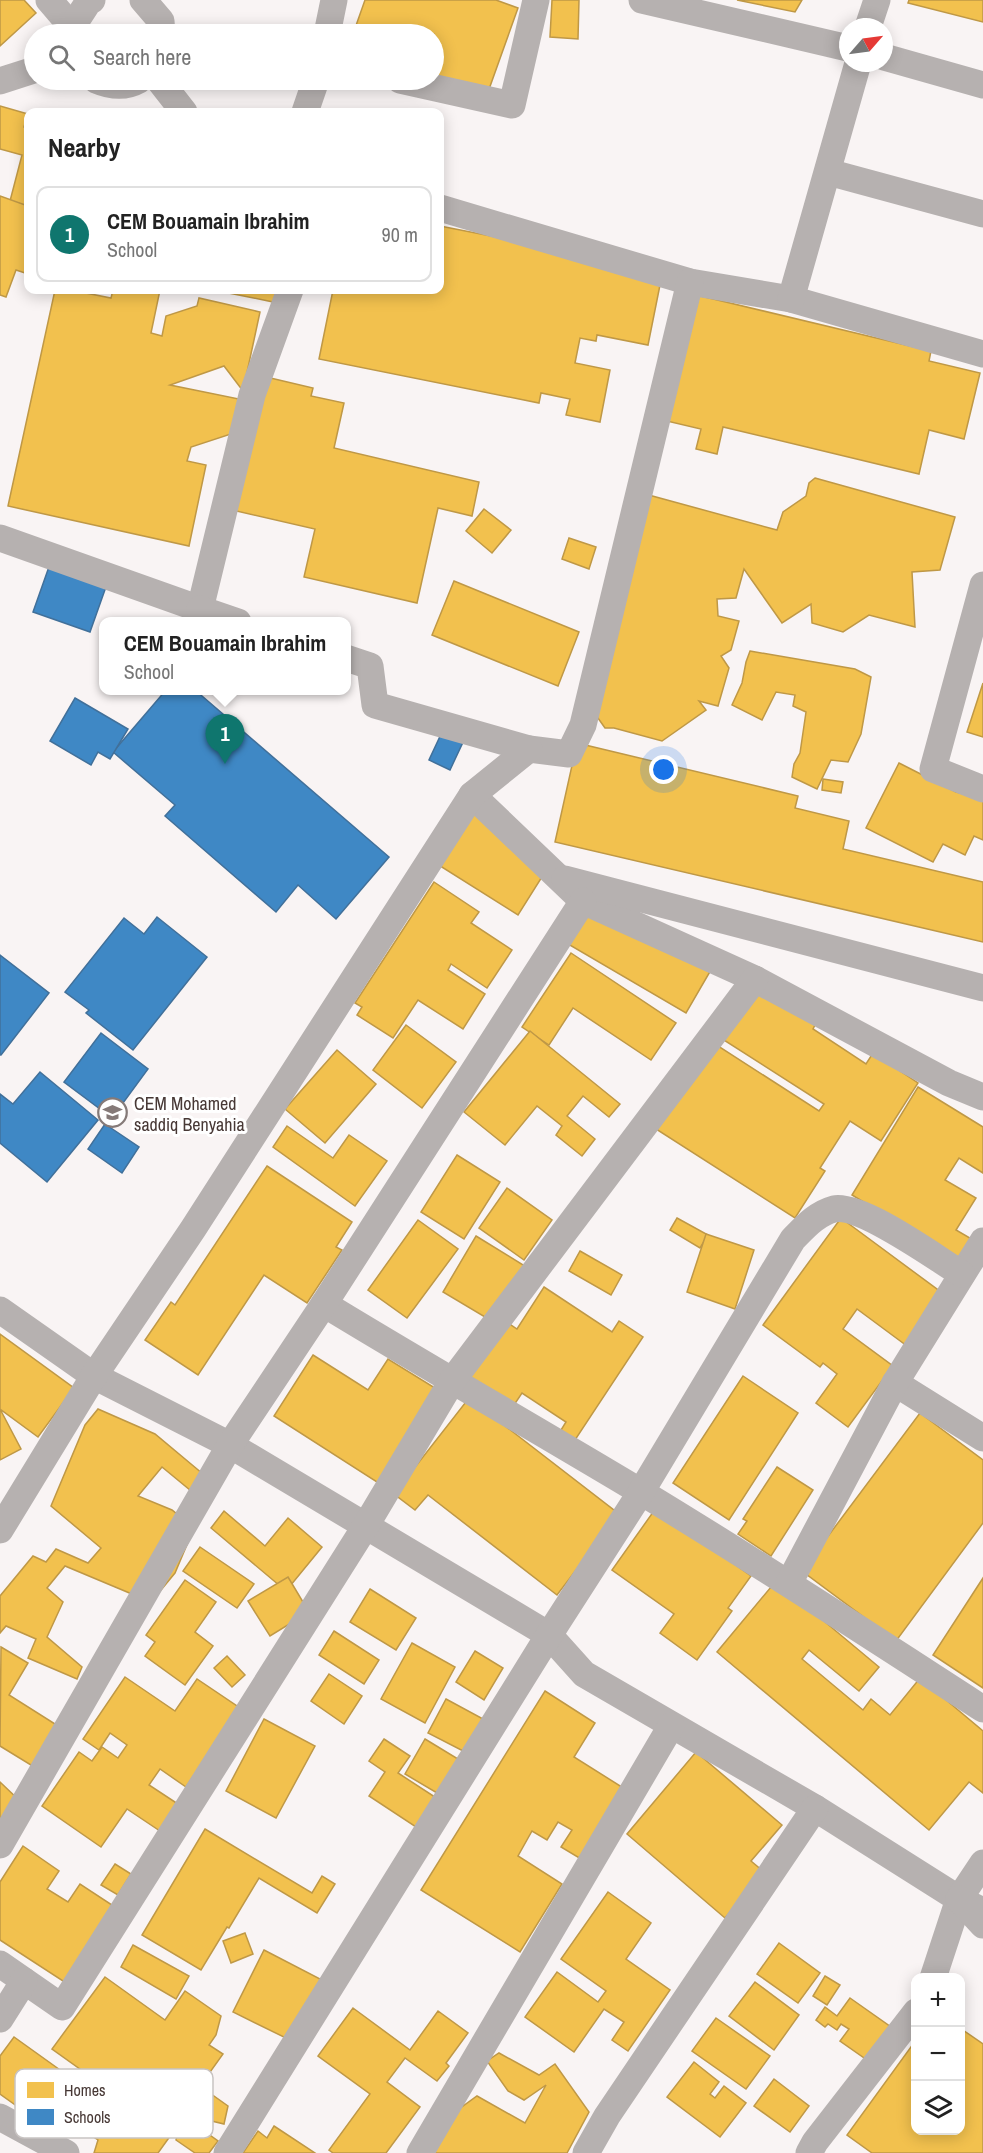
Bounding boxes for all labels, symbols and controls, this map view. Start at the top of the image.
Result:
north arrow [839,18,893,72]
search box [24,24,444,90]
icon: search [45,41,78,74]
text: Search here [93,42,191,72]
text: Nearby [48,130,120,165]
text: CEM Bouamain Ibrahim [107,206,310,236]
text: 1 [65,221,74,248]
text: 90 m [382,221,418,248]
text: School [107,236,157,263]
popup [99,617,351,695]
text: CEM Bouamain Ibrahim [124,628,326,658]
text: School [124,658,174,685]
pin: 1 [206,714,244,764]
your location [649,755,678,784]
place label: CEM Mohamed saddiq Benyahia [134,1091,245,1137]
school or university icon: CEM Mohamed saddiq Benyahia [97,1097,129,1129]
map controls [911,1973,965,2135]
button: + [911,1973,965,2027]
button: − [911,2027,965,2081]
legend [15,2069,213,2138]
text: Homes [64,2079,106,2101]
button: layers [911,2081,965,2135]
text: Schools [64,2106,111,2128]

